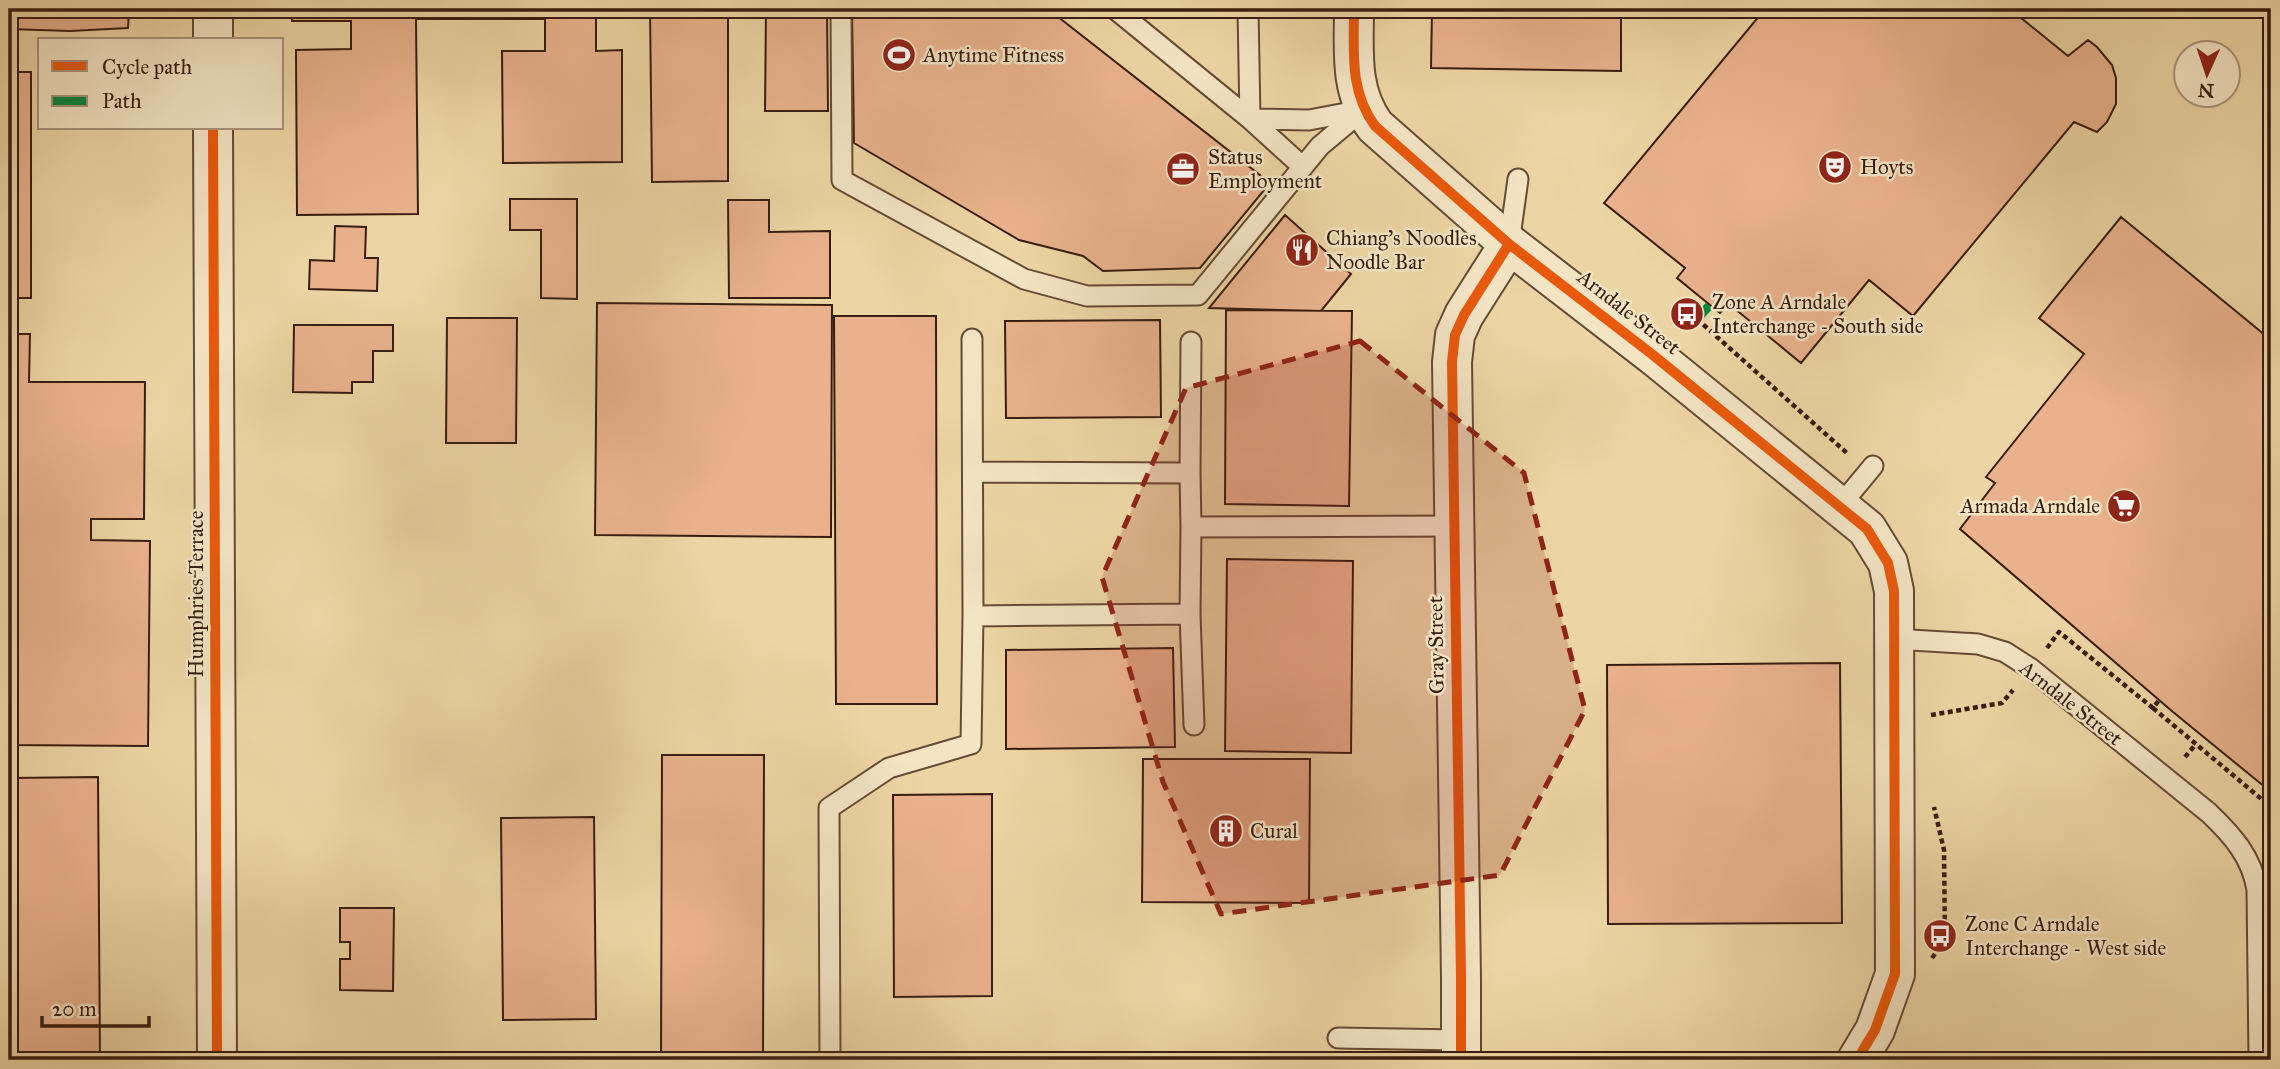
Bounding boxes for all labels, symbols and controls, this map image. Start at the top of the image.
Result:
sports icon: Anytime Fitness [880,36,918,74]
legend [38,38,284,130]
north arrow [2172,38,2242,108]
place label: Anytime Fitness [922,42,1064,68]
text: Cycle path [102,54,193,80]
text: N [2197,79,2215,102]
text: Path [102,88,142,114]
place label: Status Employment [1208,144,1323,194]
theatre icon: Hoyts [1816,148,1854,186]
office icon: Status Employment [1164,150,1202,188]
place label: Hoyts [1860,154,1913,180]
place label: Chiang's Noodles Noodle Bar [1326,225,1477,275]
restaurant icon: Chiang's Noodles Noodle Bar [1283,231,1321,269]
street label: Arndale Street [1571,263,1686,361]
place label: Zone A Arndale Interchange - South side [1712,289,1924,339]
bus stop icon: Zone A Arndale Interchange - South side [1668,295,1706,333]
supermarket icon: Armada Arndale [2105,487,2143,525]
place label: Armada Arndale [1959,493,2100,519]
street label: Humphries Terrace [183,510,209,677]
street label: Gray Street [1422,595,1450,694]
street label: Arndale Street [2013,654,2128,752]
building icon: Cural [1207,812,1245,850]
place label: Cural [1250,818,1298,844]
place label: Zone C Arndale Interchange - West side [1965,911,2167,961]
bus stop icon: Zone C Arndale Interchange - West side [1921,917,1959,955]
scale bar [42,985,149,1029]
text: 20 m [52,996,97,1022]

